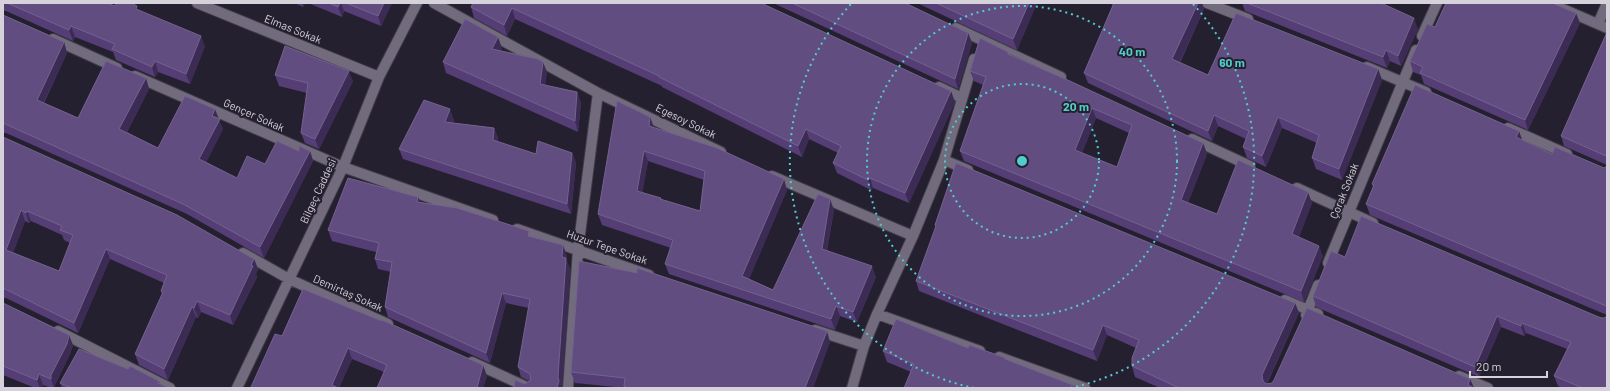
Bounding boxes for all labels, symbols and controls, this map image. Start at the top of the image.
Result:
street label: Elmas Sokak [263,11,324,46]
text: 40 m [1119,44,1145,58]
text: 60 m [1219,55,1245,69]
street label: Gençer Sokak [222,95,287,134]
text: 20 m [1063,99,1089,113]
street label: Egesoy Sokak [654,100,719,141]
centre of rings [1015,154,1029,168]
street label: Bilgeç Caddesi [297,156,338,225]
street label: Çorak Sokak [1326,161,1361,221]
street label: Huzur Tepe Sokak [565,227,650,267]
street label: Demirtaş Sokak [311,271,385,314]
scale bar [1470,353,1547,379]
text: 20 m [1476,359,1502,373]

